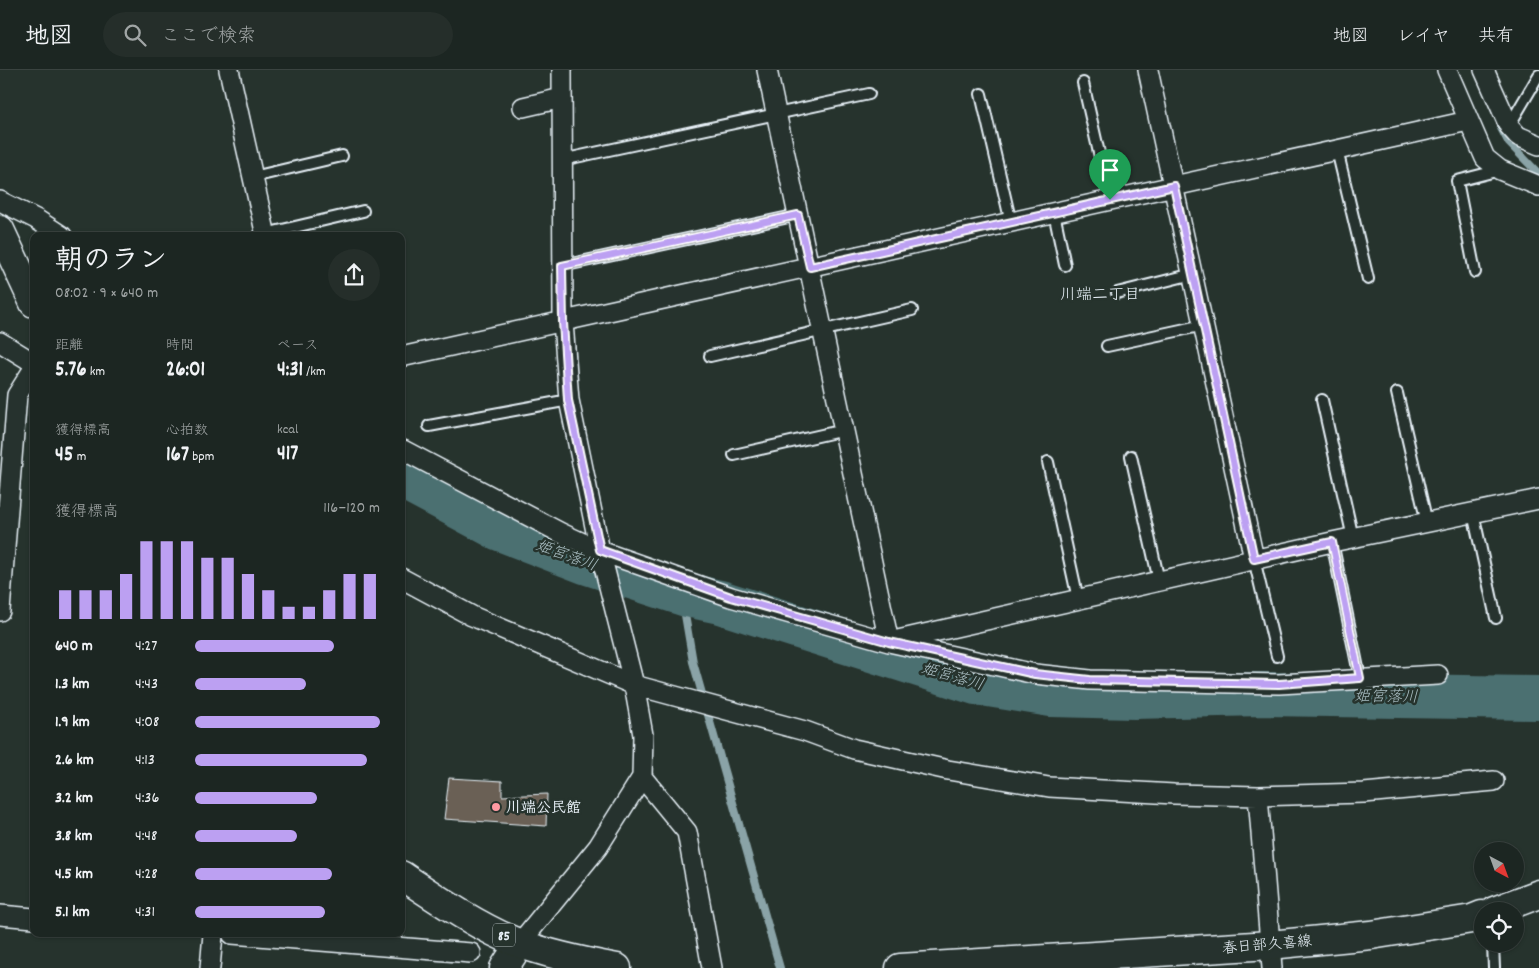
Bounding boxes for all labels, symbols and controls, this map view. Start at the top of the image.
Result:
search box [103,12,453,57]
text: 地図 [25,21,73,55]
icon: search [121,21,149,49]
text: ここで検索 [161,24,256,51]
text: 地図 [1333,25,1369,50]
text: レイヤ [1397,25,1450,50]
text: 共有 [1478,25,1514,50]
pin [1089,149,1131,200]
icon: arrive [1096,156,1124,184]
text: 朝のラン [55,243,167,283]
button: share [328,249,380,301]
text: 08:02 · 9 × 640 m [55,282,158,305]
district label: 川端二丁目 [1060,284,1140,307]
text: 距離 [55,336,83,356]
text: 時間 [166,336,194,356]
text: ペース [277,336,318,356]
text: 5.76 [55,356,87,386]
text: 26:01 [166,356,205,386]
text: 4:31 [277,356,303,386]
text: km [87,362,105,382]
text: /km [303,362,326,382]
text: kcal [277,420,298,440]
text: 獲得標高 [55,421,111,441]
text: 心拍数 [166,421,208,441]
text: 417 [277,440,298,470]
text: 45 [55,441,73,471]
text: 167 [166,441,189,471]
text: m [73,447,86,467]
text: bpm [189,447,214,467]
text: 116–120 m [323,497,380,520]
text: 獲得標高 [55,501,119,524]
water label: 姫宮落川 [532,535,600,578]
text: 640 m [55,635,93,658]
text: 4:27 [135,635,157,658]
water label: 姫宮落川 [918,658,986,697]
text: 1.3 km [55,673,89,696]
text: 4:43 [135,673,158,696]
water label: 姫宮落川 [1354,685,1418,710]
text: 1.9 km [55,711,90,734]
text: 4:08 [135,711,159,734]
text: 2.6 km [55,749,94,772]
text: 4:13 [135,749,155,772]
text: 3.2 km [55,787,93,810]
text: 4:36 [135,787,159,810]
place label: 川端公民館 [506,798,581,820]
marker: 川端公民館 [490,801,502,813]
text: 3.8 km [55,825,92,848]
text: 4:48 [135,825,157,848]
north arrow [1474,842,1524,892]
map controls [1474,842,1524,952]
text: 4.5 km [55,863,93,886]
text: 4:28 [135,863,158,886]
text: 5.1 km [55,901,90,924]
text: 4:31 [135,901,155,924]
button: locate [1474,902,1524,952]
road number: 85 [493,924,515,946]
street label: 春日部久喜線 [1221,931,1313,961]

